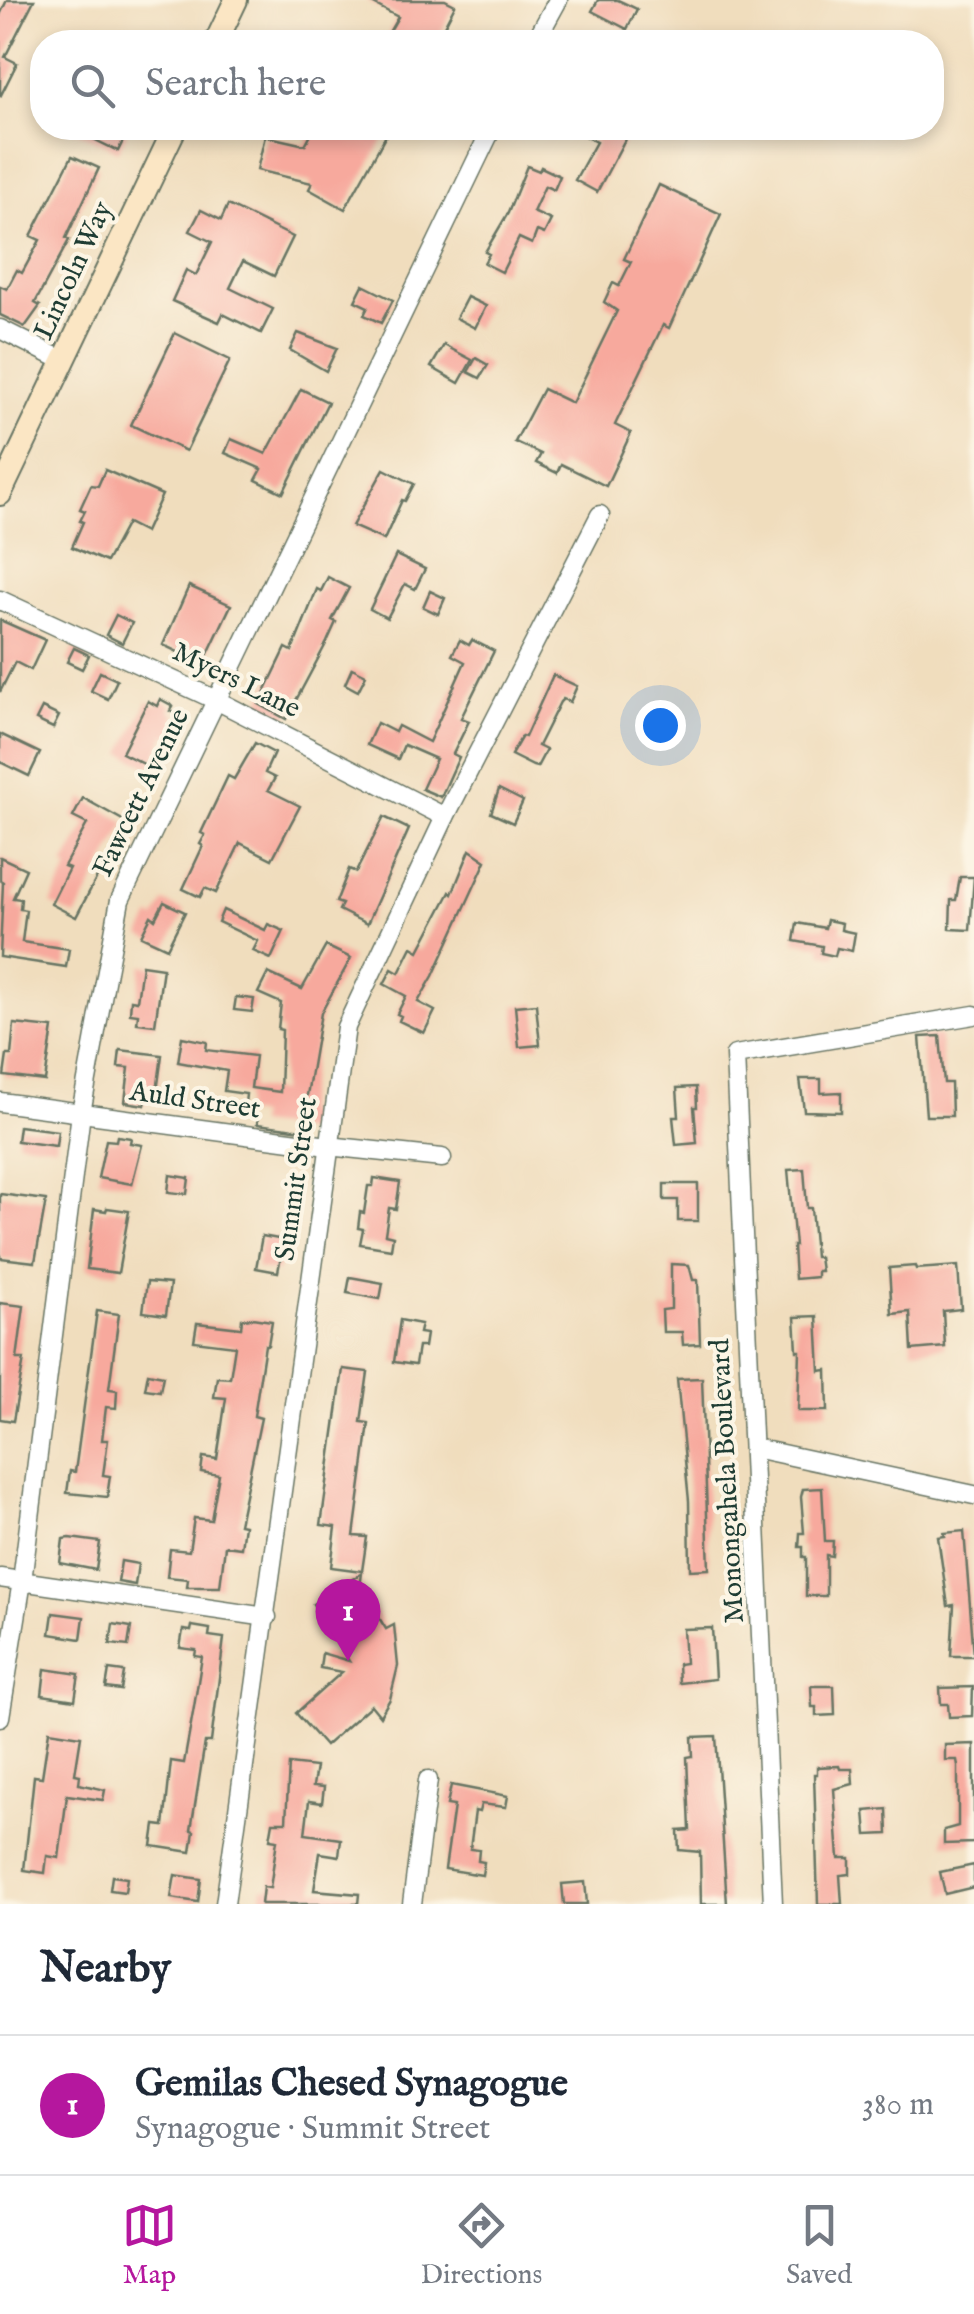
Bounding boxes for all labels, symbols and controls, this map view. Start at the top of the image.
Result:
search box [30,30,944,140]
icon: search [65,58,120,113]
text: Search here [145,61,326,109]
street label: Lincoln Way [27,196,121,346]
street label: Myers Lane [166,635,306,727]
your location [635,700,686,751]
street label: Fawcett Avenue [86,703,198,883]
street label: Auld Street [126,1074,263,1128]
street label: Summit Street [268,1095,326,1263]
street label: Monongahela Boulevard [703,1338,753,1624]
pin: 1 [316,1578,380,1661]
text: Nearby [40,1943,171,1996]
text: Gemilas Chesed Synagogue [135,2061,568,2109]
text: 1 [67,2085,78,2126]
text: 380 m [862,2085,934,2126]
text: Synagogue · Summit Street [135,2109,490,2150]
tab: Map [122,2198,177,2293]
tab: Directions [420,2198,542,2293]
tab: Saved [786,2198,852,2293]

